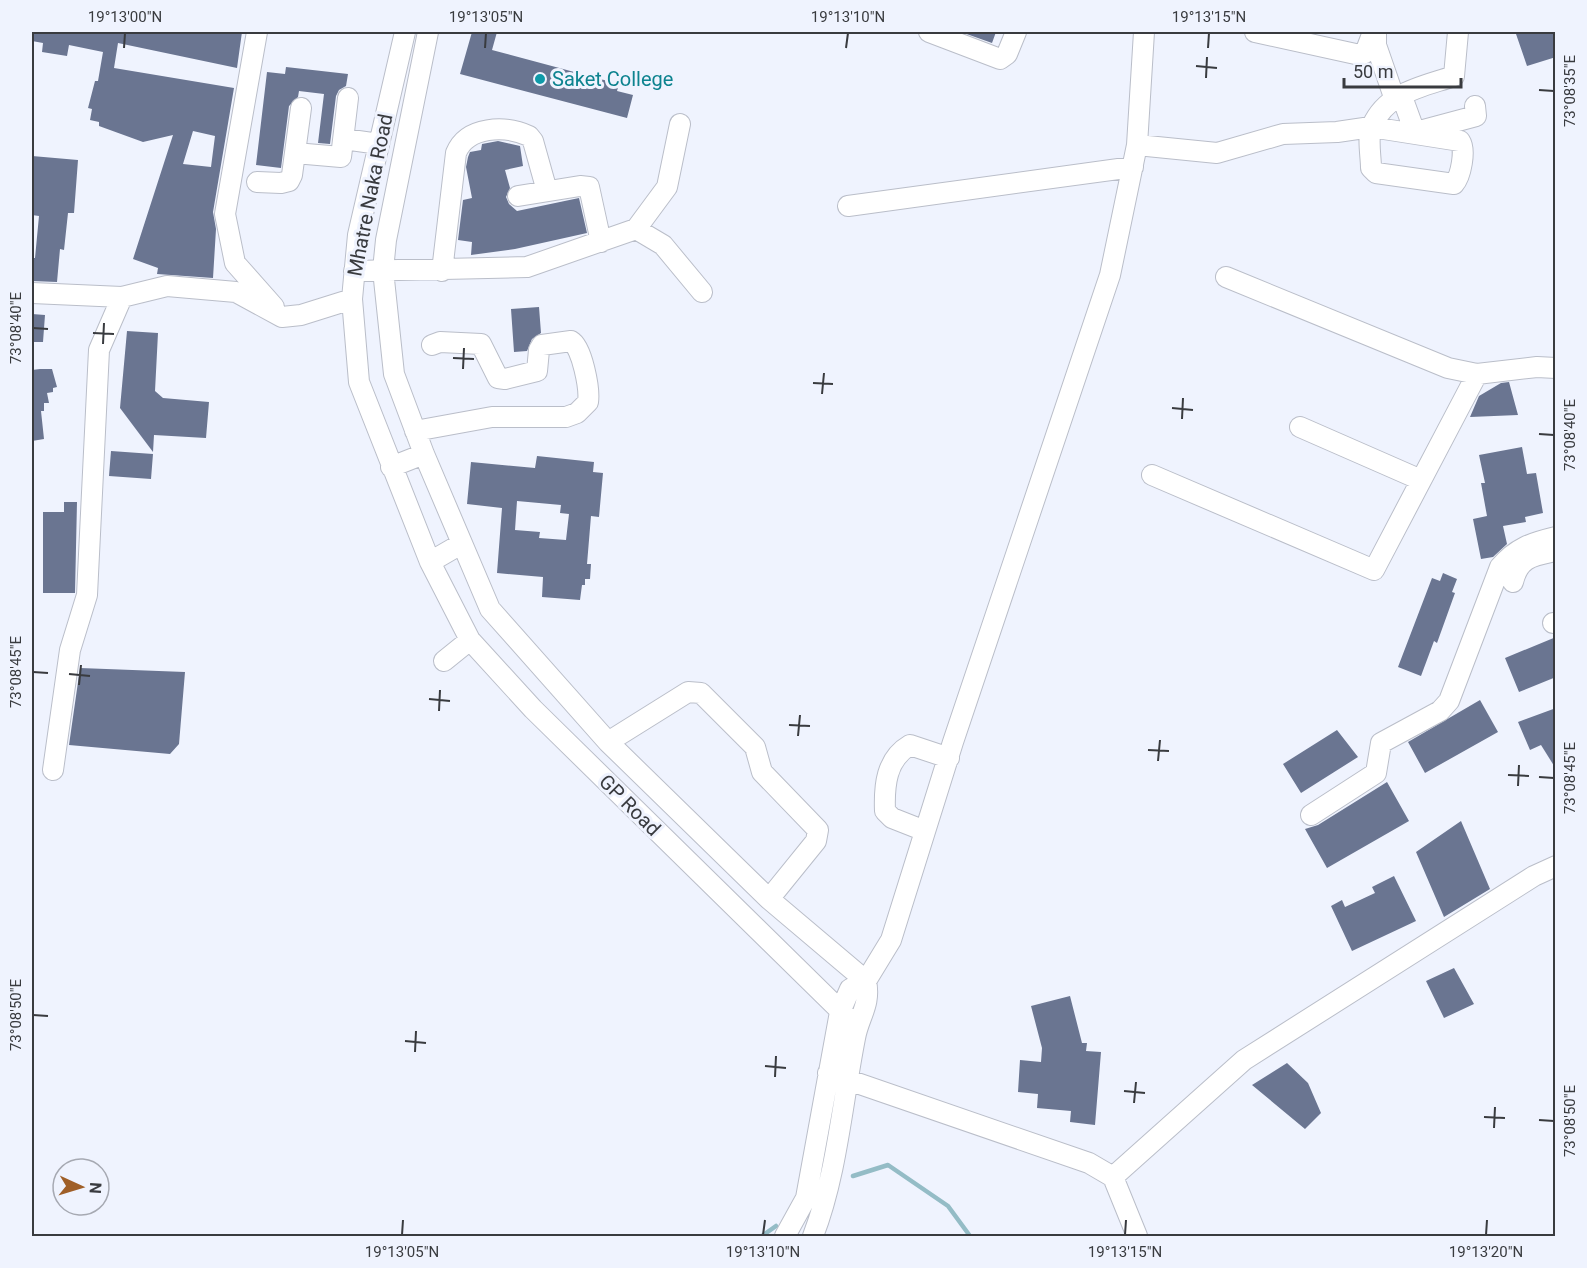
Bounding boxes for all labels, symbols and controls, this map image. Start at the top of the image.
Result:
text: 19°13'00"N [88,8,162,26]
text: 19°13'05"N [449,8,523,26]
text: 19°13'10"N [811,8,885,26]
text: 19°13'15"N [1172,8,1246,26]
scale bar [1344,51,1461,89]
text: 73°08'35"E [1561,54,1579,127]
text: 50 m [1353,61,1393,82]
place label: Saket College [552,67,673,91]
marker: Saket College [533,72,547,86]
street label: Mhatre Naka Road [342,112,398,278]
text: 73°08'40"E [7,291,25,364]
text: 73°08'40"E [1561,398,1579,471]
text: 73°08'45"E [7,635,25,708]
text: 73°08'45"E [1561,741,1579,814]
street label: GP Road [594,769,666,841]
text: 73°08'50"E [7,978,25,1051]
text: 73°08'50"E [1561,1084,1579,1157]
north arrow [51,1157,111,1217]
text: N [86,1182,105,1194]
text: 19°13'05"N [365,1243,439,1261]
text: 19°13'10"N [726,1243,800,1261]
text: 19°13'15"N [1088,1243,1162,1261]
text: 19°13'20"N [1449,1243,1523,1261]

